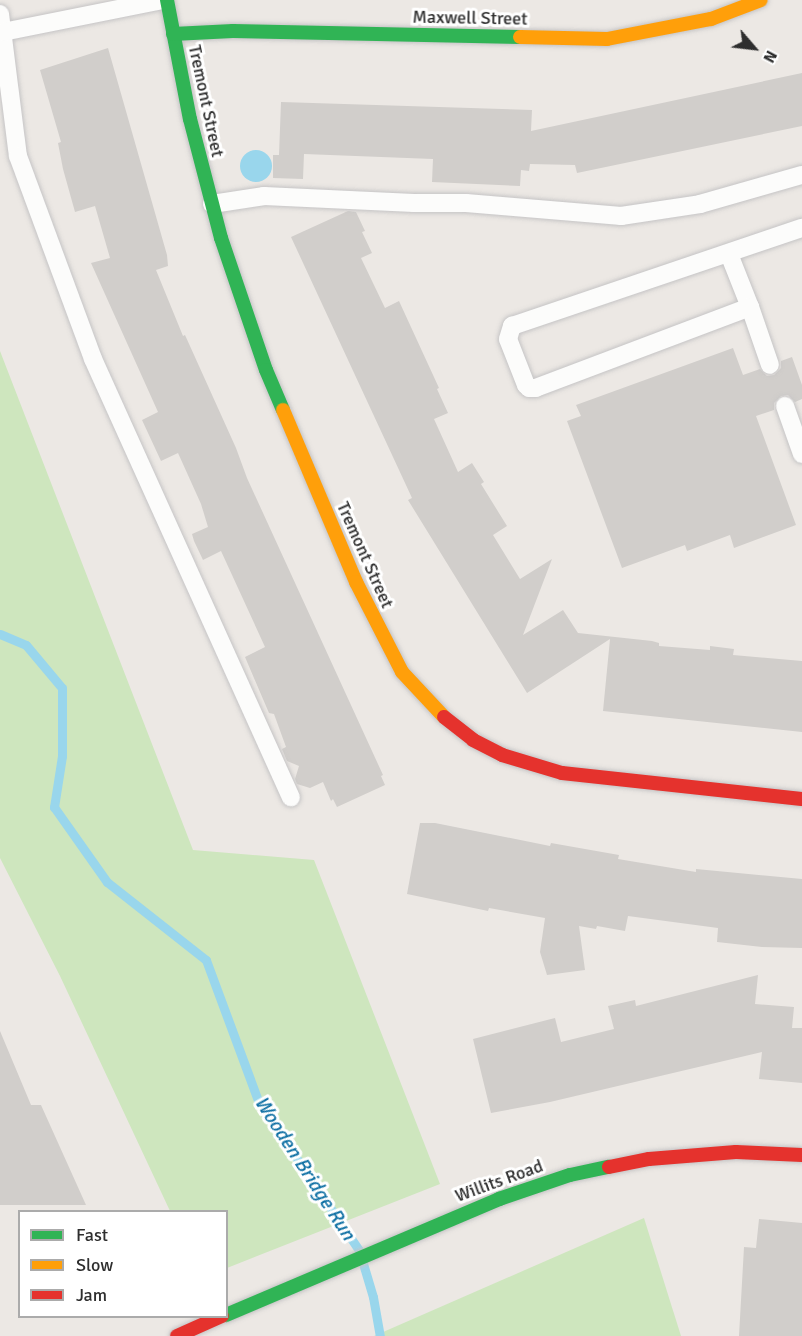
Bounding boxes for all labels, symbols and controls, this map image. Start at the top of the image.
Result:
street label: Maxwell Street [412,6,528,30]
north arrow [724,18,784,78]
street label: Tremont Street [184,43,228,159]
text: N [758,47,781,66]
street label: Tremont Street [332,499,398,611]
water label: Wooden Bridge Run [249,1091,361,1245]
street label: Willits Road [452,1155,546,1207]
legend [18,1210,228,1318]
text: Fast [76,1224,108,1246]
text: Slow [76,1254,113,1276]
text: Jam [76,1284,107,1306]

